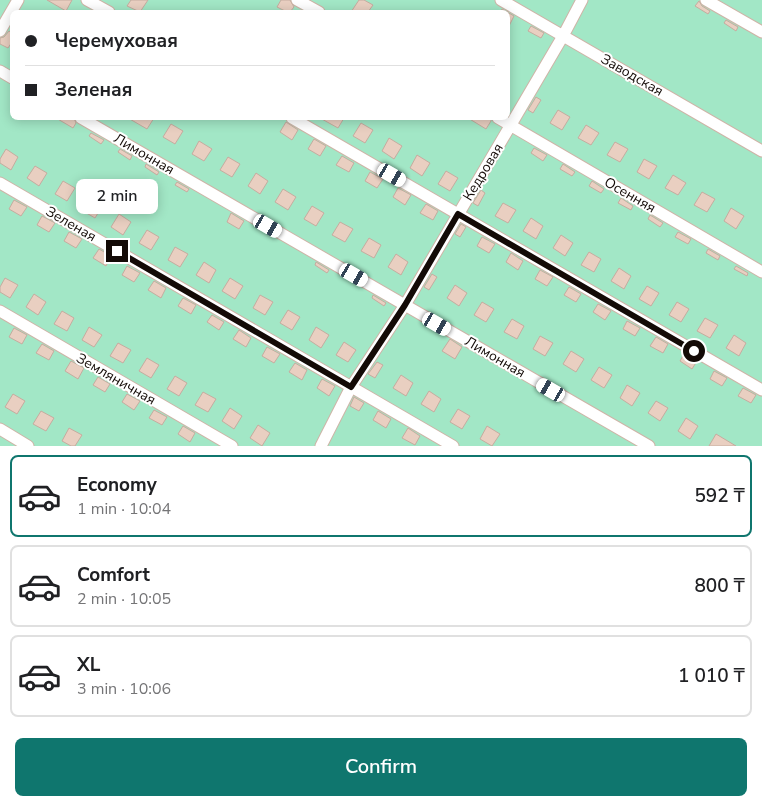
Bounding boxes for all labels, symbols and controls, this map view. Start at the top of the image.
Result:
text: Черемуховая [55,28,178,54]
street label: Заводская [597,49,667,101]
text: Зеленая [55,77,132,103]
street label: Лимонная [110,129,178,179]
street label: Кедровая [458,140,508,204]
car [375,161,408,189]
street label: Осенняя [601,173,659,217]
callout: 2 min [76,178,158,214]
text: 2 min [97,185,137,207]
street label: Зеленая [42,202,100,246]
car [251,212,284,240]
route end [106,240,128,262]
car [337,261,370,289]
car [420,310,453,338]
street label: Лимонная [461,332,529,382]
route start [683,340,705,362]
street label: Земляничная [73,349,159,409]
car [534,376,567,404]
text: Economy [77,472,157,498]
icon: car [17,474,62,519]
text: 592 ₸ [694,483,745,509]
text: 1 min · 10:04 [77,498,171,520]
text: Comfort [77,562,150,588]
icon: car [17,564,62,609]
text: 800 ₸ [694,573,745,599]
text: 2 min · 10:05 [77,588,171,610]
text: XL [77,652,100,678]
icon: car [17,654,62,699]
text: 1 010 ₸ [678,663,745,689]
text: 3 min · 10:06 [77,678,171,700]
button: Confirm [15,738,747,796]

